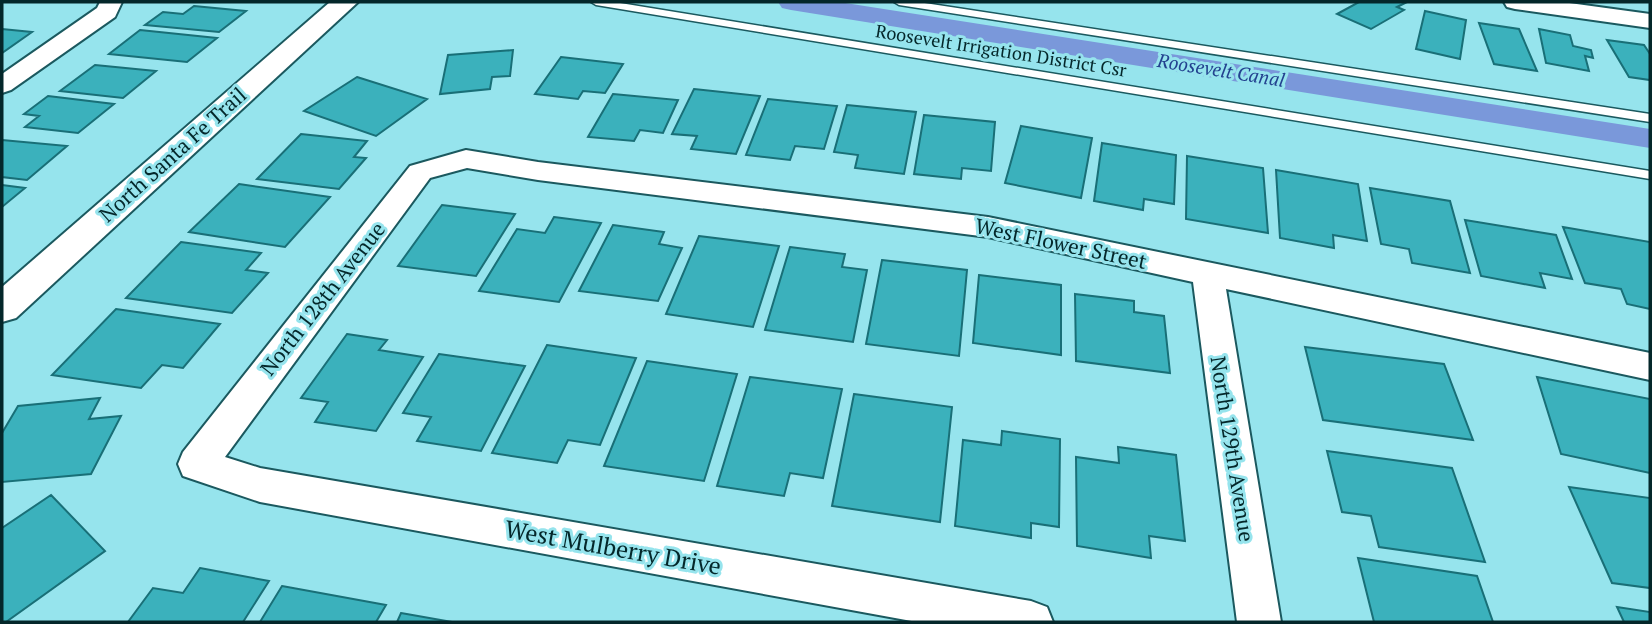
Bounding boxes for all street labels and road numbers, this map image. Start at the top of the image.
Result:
street label: Roosevelt Irrigation District Csr [874,18,1128,82]
street label: North Santa Fe Trail [93,81,252,228]
street label: West Flower Street [973,211,1150,275]
street label: North 128th Avenue [253,216,391,381]
street label: North 129th Avenue [1204,354,1261,544]
street label: West Mulberry Drive [503,512,724,582]

